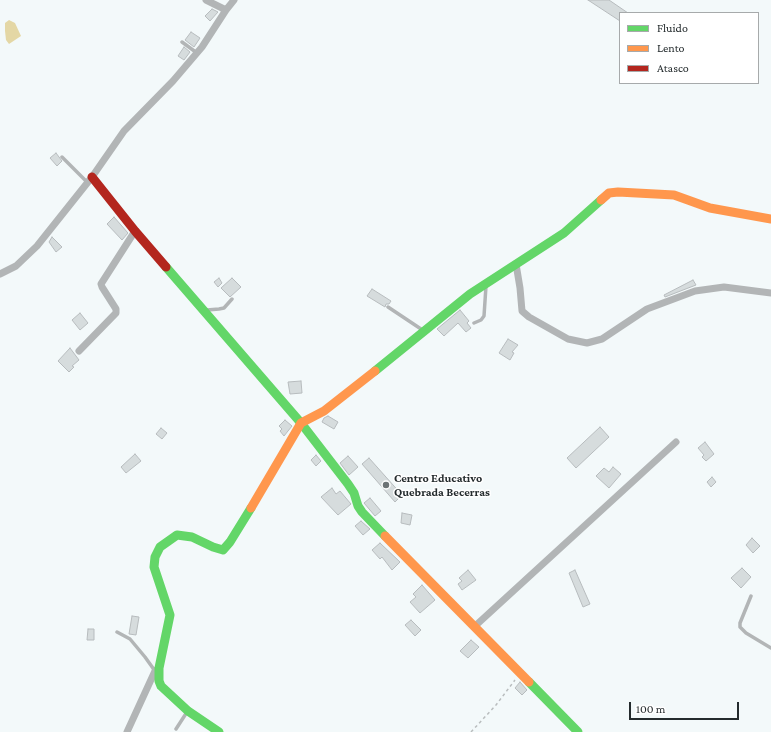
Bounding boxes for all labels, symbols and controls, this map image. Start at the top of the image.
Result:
legend [619,12,759,84]
text: Fluido [657,21,688,35]
text: Lento [657,41,685,55]
text: Atasco [657,61,689,75]
place label: Centro Educativo Quebrada Becerras [394,471,490,499]
marker: Centro Educativo Quebrada Becerras [381,480,391,490]
scale bar [631,694,741,720]
text: 100 m [636,702,665,716]

